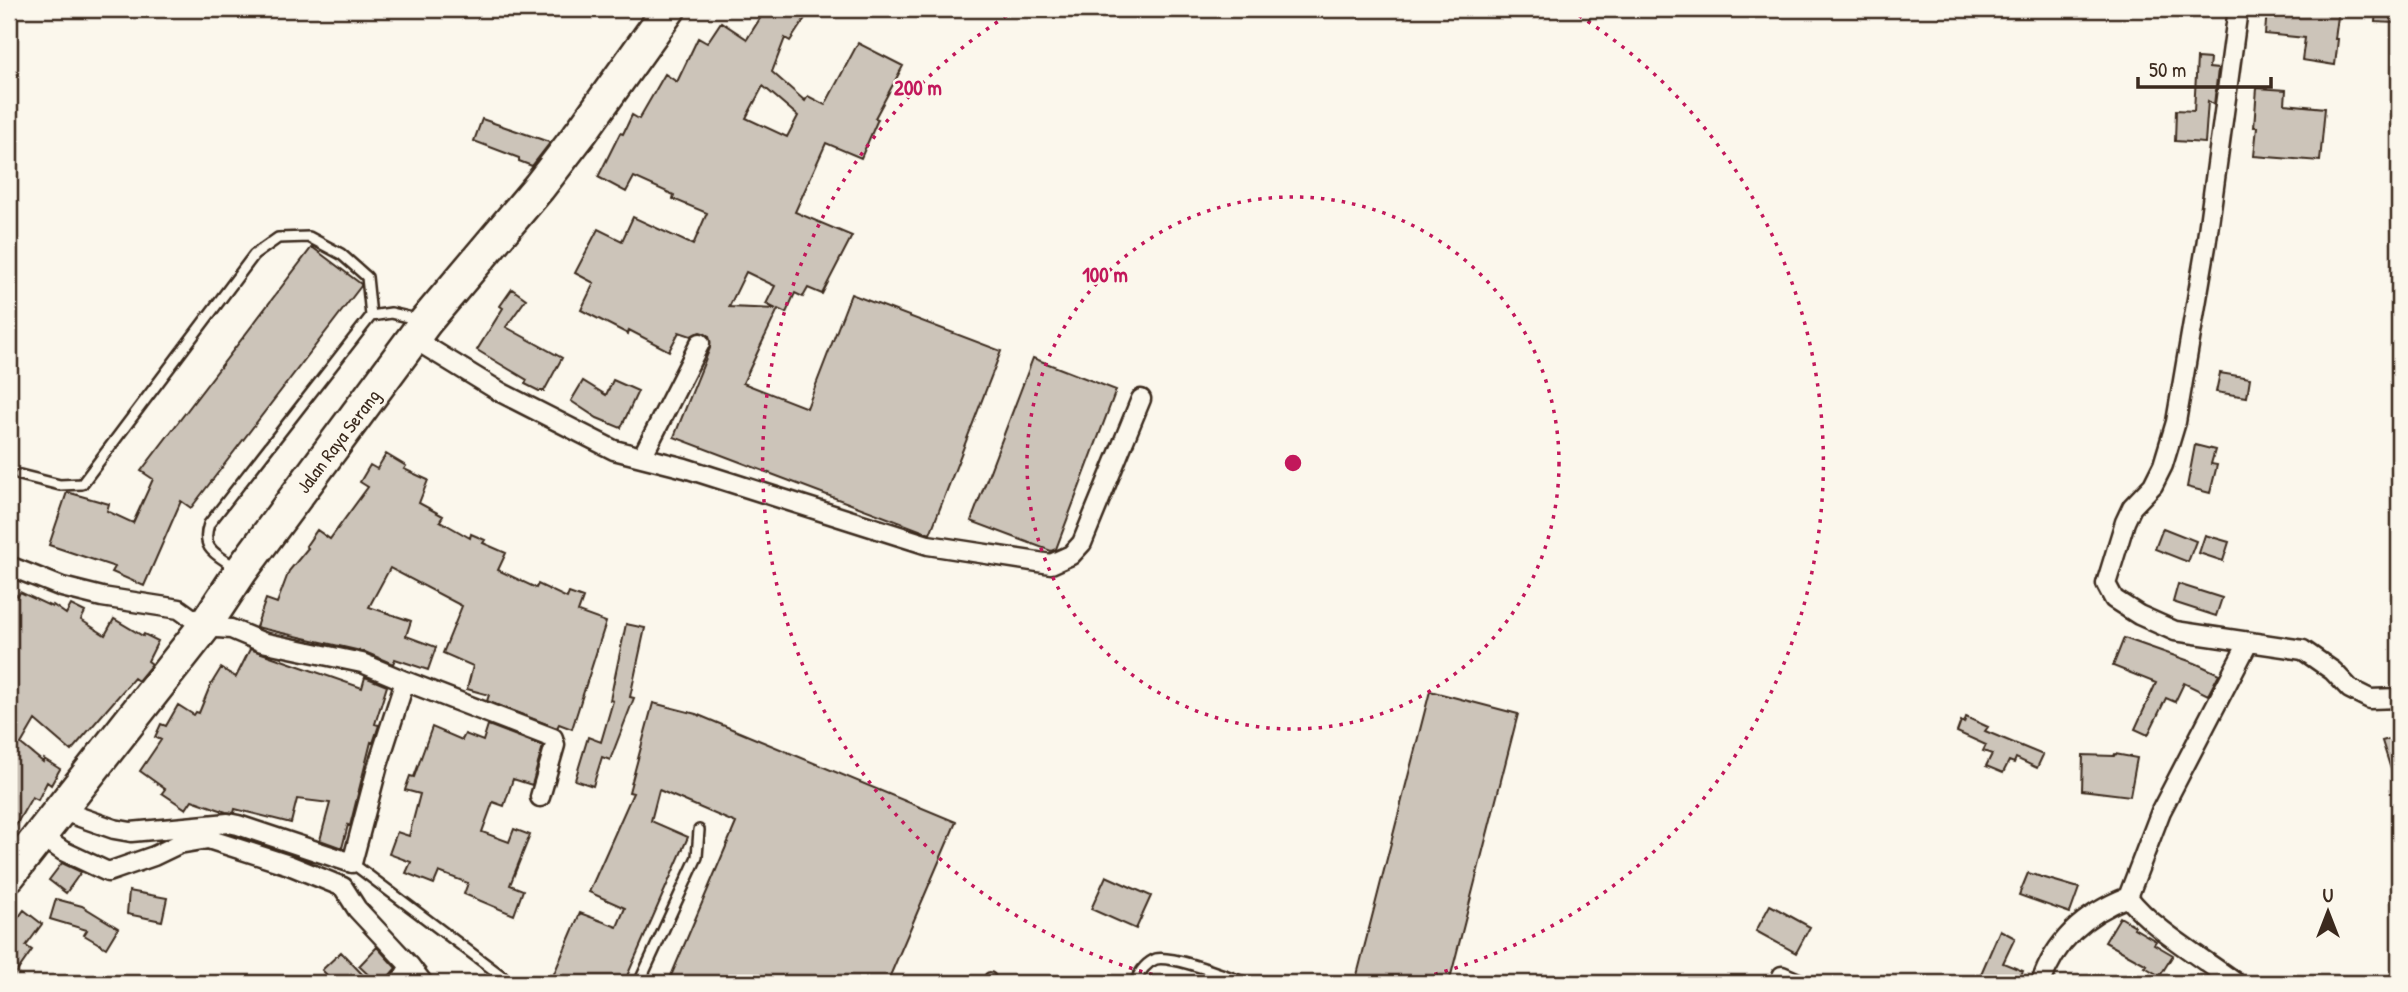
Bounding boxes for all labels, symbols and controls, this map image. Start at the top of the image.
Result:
scale bar [2138,46,2272,90]
text: 50 m [2149,55,2186,84]
text: 200 m [894,73,942,102]
text: 100 m [1082,260,1128,289]
street label: Jalan Raya Serang [290,384,386,498]
centre of rings [1281,451,1305,475]
north arrow [2292,876,2362,946]
text: U [2323,882,2334,908]

